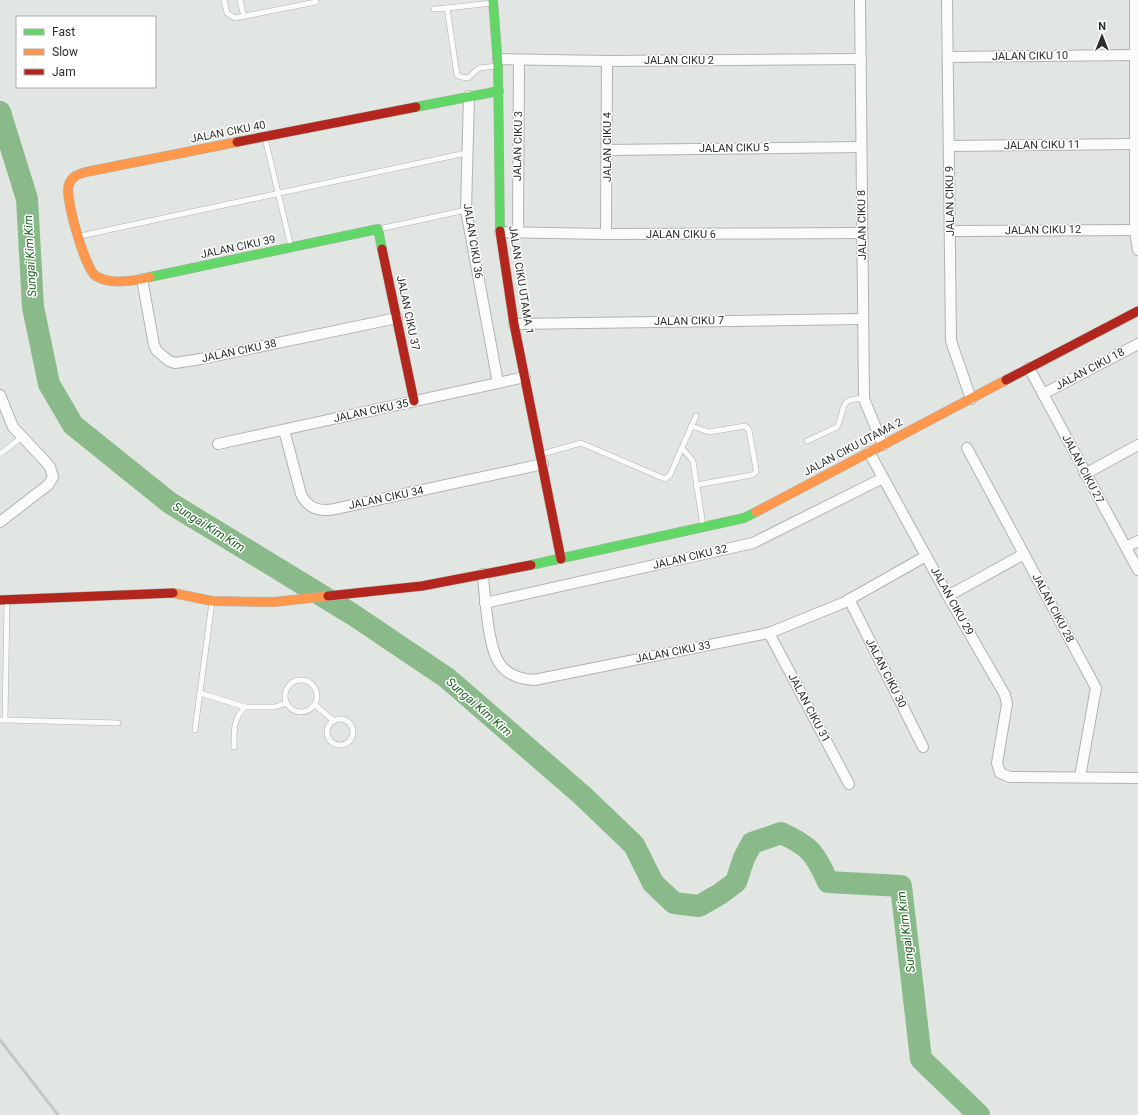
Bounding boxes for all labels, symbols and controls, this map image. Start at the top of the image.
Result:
legend [16,16,156,88]
north arrow [1082,16,1122,56]
text: N [1098,20,1106,33]
text: Fast [52,25,75,39]
text: Slow [52,45,78,59]
street label: JALAN CIKU 10 [992,49,1068,63]
street label: JALAN CIKU 2 [644,54,714,67]
text: Jam [52,65,76,79]
street label: JALAN CIKU 3 [511,111,525,181]
street label: JALAN CIKU 4 [601,112,614,182]
street label: JALAN CIKU 40 [189,118,267,146]
street label: JALAN CIKU 11 [1004,138,1080,152]
street label: JALAN CIKU 5 [699,141,769,155]
street label: JALAN CIKU 9 [943,166,957,236]
street label: JALAN CIKU 8 [855,190,869,260]
street label: JALAN CIKU 36 [461,202,485,280]
water label: Sungai Kim Kim [21,215,39,297]
street label: JALAN CIKU 12 [1005,223,1081,237]
street label: JALAN CIKU UTAMA 1 [506,225,536,335]
street label: JALAN CIKU 6 [646,228,716,241]
street label: JALAN CIKU 39 [199,233,277,261]
street label: JALAN CIKU 37 [394,274,422,352]
street label: JALAN CIKU 7 [654,314,724,328]
street label: JALAN CIKU 38 [200,337,278,365]
street label: JALAN CIKU 18 [1053,345,1127,393]
street label: JALAN CIKU 35 [332,397,410,425]
street label: JALAN CIKU UTAMA 2 [801,415,905,479]
street label: JALAN CIKU 27 [1059,432,1107,506]
street label: JALAN CIKU 34 [347,484,425,512]
water label: Sungai Kim Kim [171,499,247,555]
street label: JALAN CIKU 32 [651,542,729,572]
street label: JALAN CIKU 29 [928,565,976,637]
street label: JALAN CIKU 28 [1029,571,1077,645]
street label: JALAN CIKU 30 [863,636,909,710]
street label: JALAN CIKU 33 [634,638,712,666]
street label: JALAN CIKU 31 [785,671,833,745]
water label: Sungai Kim Kim [443,675,515,739]
water label: Sungai Kim Kim [894,890,918,974]

